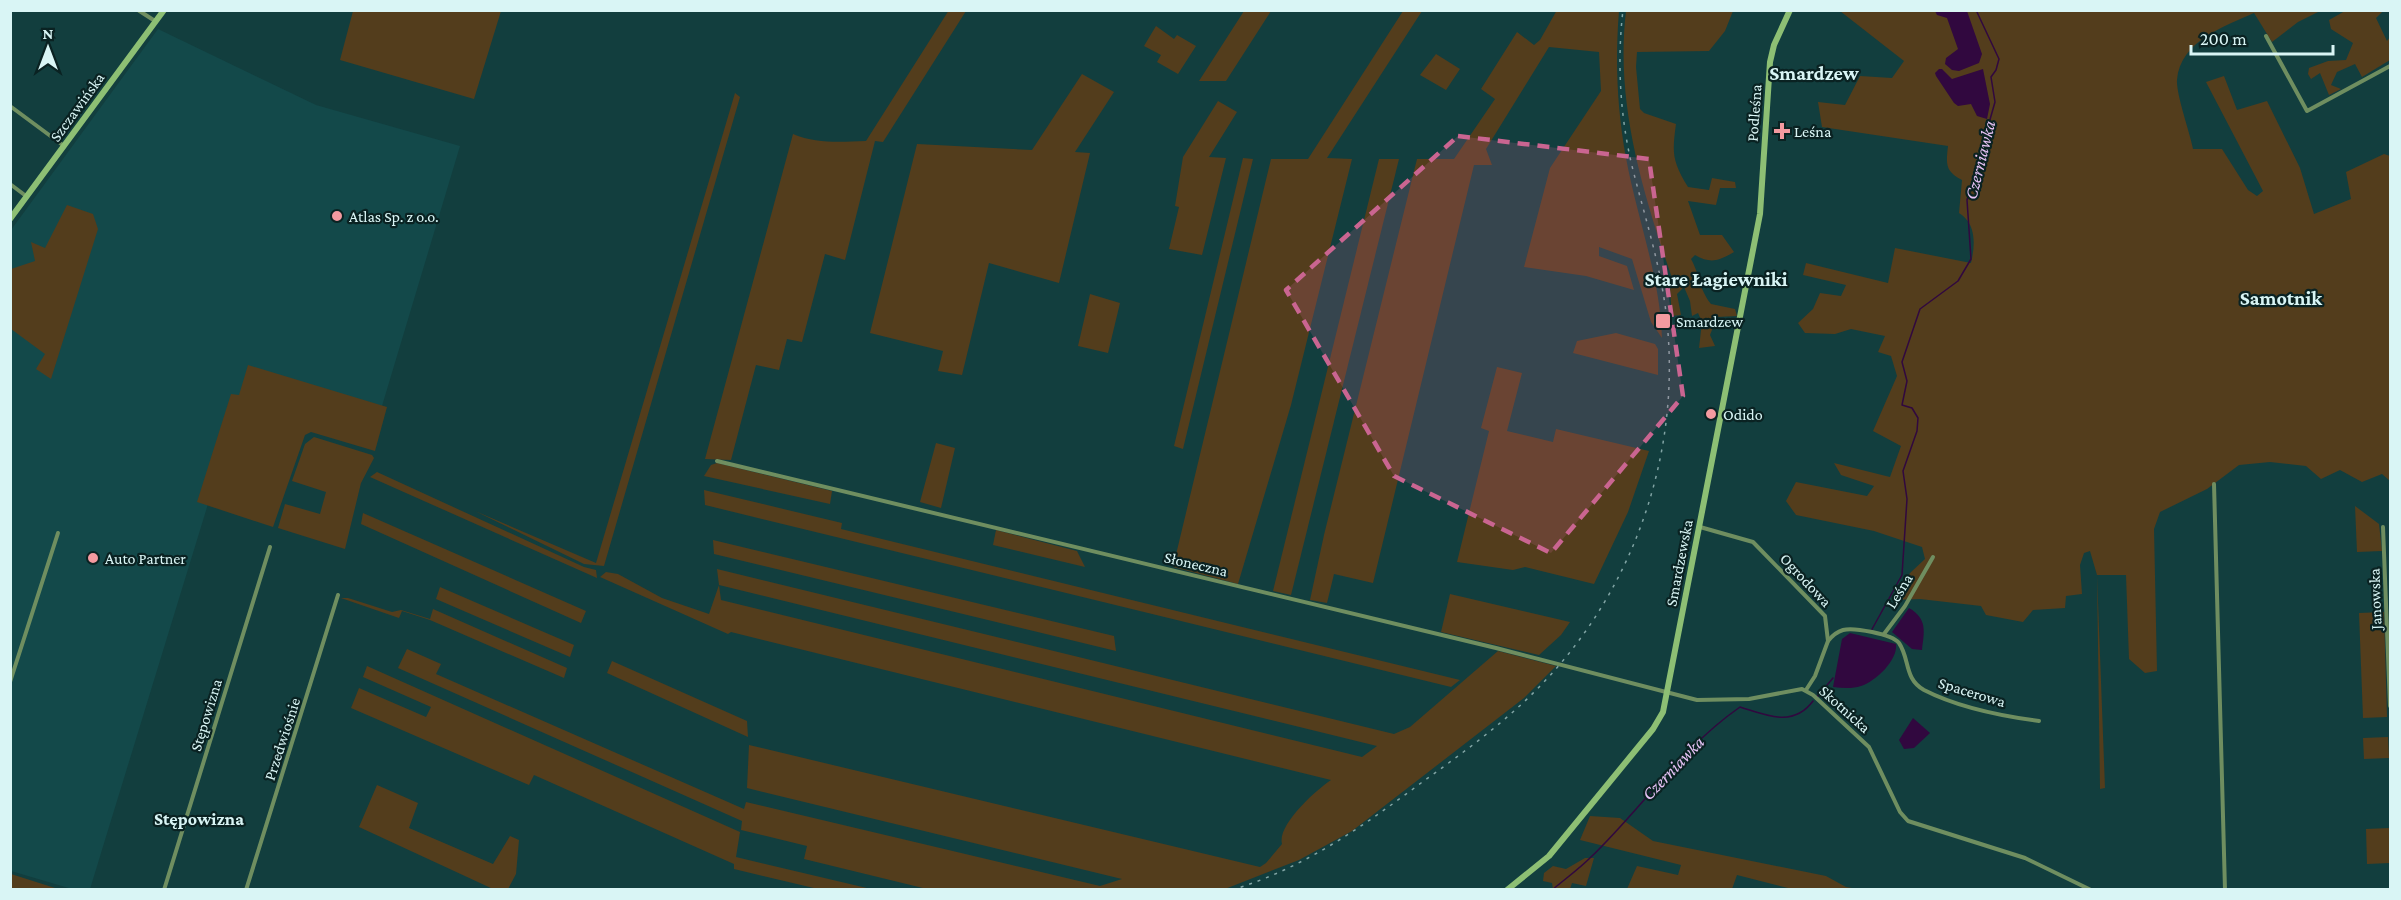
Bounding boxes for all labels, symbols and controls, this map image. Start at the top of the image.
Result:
north arrow [18,18,78,78]
scale bar [2191,18,2334,56]
text: N [43,25,54,42]
text: 200 m [2200,29,2247,49]
district label: Smardzew [1769,62,1860,84]
street label: Szczawińska [46,69,108,145]
street label: Podleśna [1744,83,1765,142]
water label: Czerniawka [1961,118,2000,202]
place label: Leśna [1794,123,1832,140]
marker: Leśna [1775,124,1789,138]
place label: Atlas Sp. z o.o. [349,208,439,226]
marker: Atlas Sp. z o.o. [330,209,344,223]
district label: Stare Łagiewniki [1644,268,1788,290]
district label: Samotnik [2240,287,2323,309]
marker: Smardzew [1654,312,1672,330]
place label: Smardzew [1676,313,1743,330]
place label: Odido [1723,406,1763,423]
marker: Odido [1704,407,1718,421]
street label: Smardzewska [1662,518,1696,608]
street label: Słoneczna [1163,548,1230,580]
place label: Auto Partner [105,550,186,567]
street label: Ogrodowa [1776,550,1835,611]
marker: Auto Partner [86,551,100,565]
street label: Janowska [2365,567,2386,632]
street label: Leśna [1882,570,1916,611]
street label: Spacerowa [1936,674,2008,711]
street label: Stępowizna [187,676,226,754]
street label: Skotnicka [1816,682,1874,737]
street label: Przedwiośnie [261,696,303,782]
water label: Czerniawka [1638,732,1709,804]
district label: Stępowizna [154,809,244,829]

